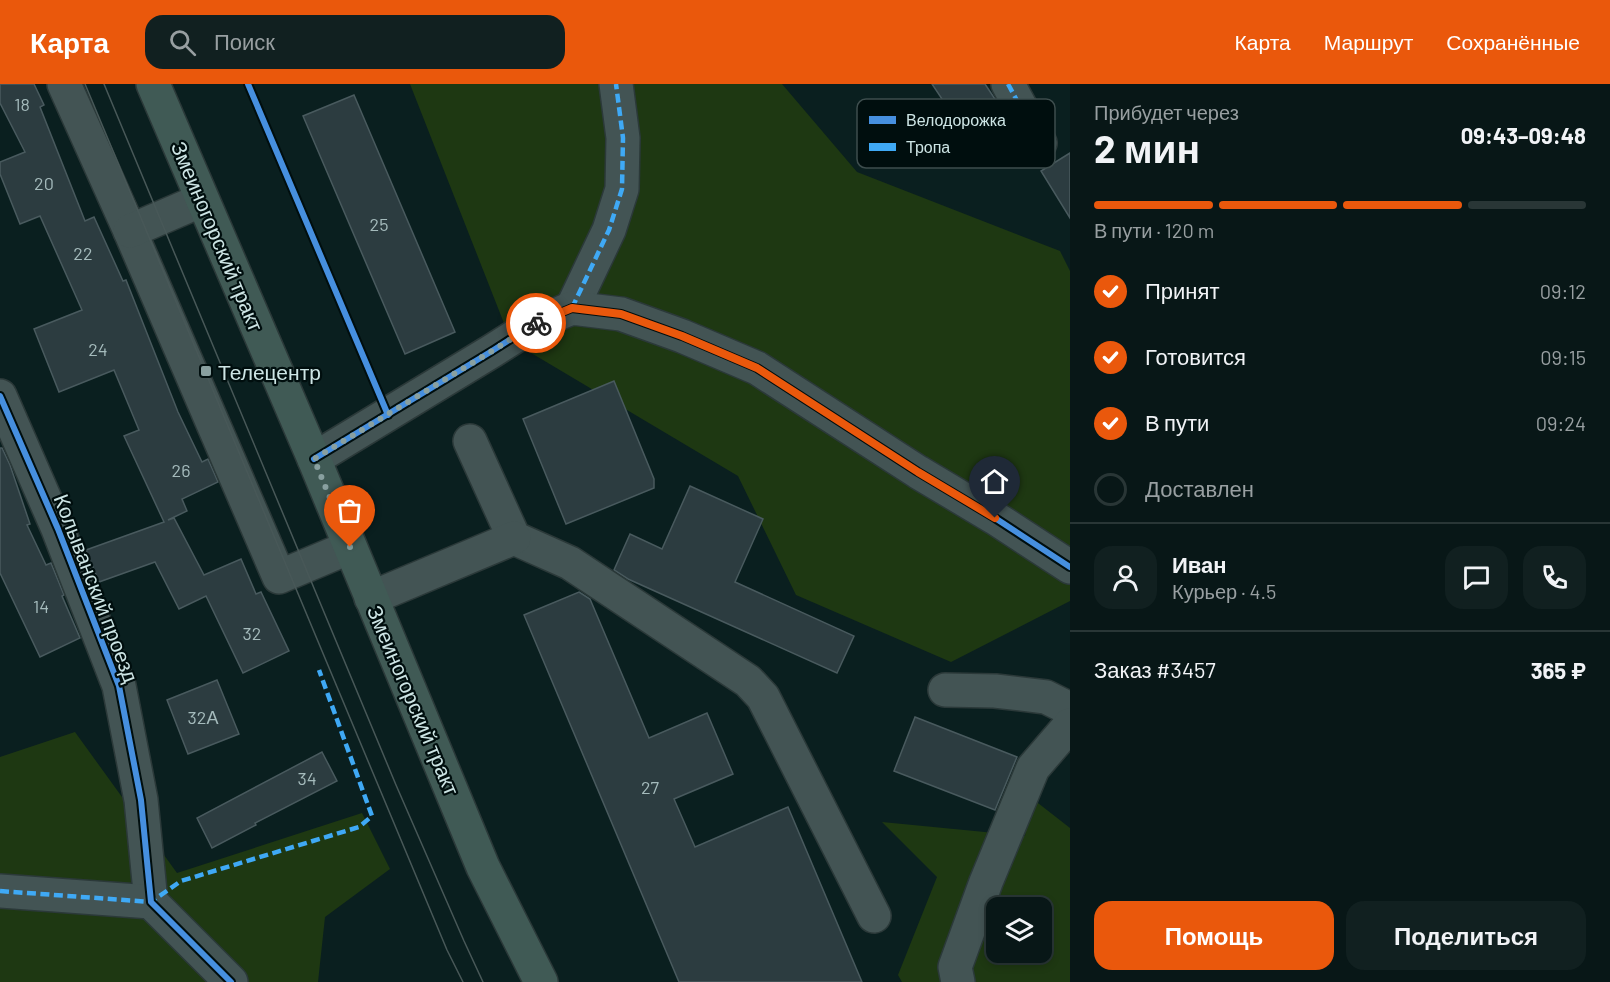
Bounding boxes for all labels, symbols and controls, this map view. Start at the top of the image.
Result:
search box [145,15,565,69]
text: Карта [30,25,109,59]
icon: search [166,26,199,59]
text: Поиск [214,28,275,54]
text: Карта [1235,29,1291,54]
text: Маршрут [1324,29,1413,54]
text: Сохранённые [1446,29,1580,54]
house number: 18 [14,93,30,115]
legend [857,99,1055,168]
text: Прибудет через [1094,100,1239,124]
text: Велодорожка [906,110,1006,129]
text: 09:43–09:48 [1461,122,1586,148]
text: 2 мин [1094,124,1200,171]
street label: Змеиногорский тракт [167,137,269,335]
text: Тропа [906,137,950,156]
house number: 20 [34,172,54,194]
house number: 25 [370,213,388,235]
text: В пути · 120 m [1094,218,1214,242]
house number: 22 [73,242,93,264]
icon: check [1094,275,1127,308]
text: Принят [1145,277,1219,303]
text: 09:12 [1540,279,1586,303]
courier [506,293,566,353]
icon: bike [520,307,553,340]
house number: 24 [88,338,108,360]
icon: check [1094,341,1127,374]
text: Готовится [1145,343,1246,369]
text: 09:15 [1540,345,1586,369]
place label: Телецентр [218,359,321,384]
marker: Телецентр [199,364,213,378]
icon: check [1094,407,1127,440]
text: В пути [1145,409,1209,435]
text: 09:24 [1536,411,1586,435]
pin [969,456,1020,518]
house number: 26 [172,459,190,481]
icon: home [978,465,1011,498]
text: Доставлен [1145,475,1254,501]
pin [324,485,375,547]
street label: Колыванский проезд [50,490,144,686]
icon: bag [333,494,366,527]
button: person [1094,546,1157,609]
button: chat [1445,546,1508,609]
button: phone [1523,546,1586,609]
text: Иван [1172,551,1227,577]
text: Курьер · 4.5 [1172,579,1276,603]
house number: 14 [33,595,49,617]
street label: Змеиногорский тракт [363,601,465,799]
house number: 32 [243,622,261,644]
text: Заказ #3457 [1094,656,1216,682]
text: 365 ₽ [1531,657,1586,683]
house number: 32А [188,706,218,728]
house number: 34 [297,767,317,789]
house number: 27 [641,776,660,798]
map controls [986,897,1052,963]
button: layers [986,897,1052,963]
button: Помощь [1094,901,1334,970]
button: Поделиться [1346,901,1586,970]

